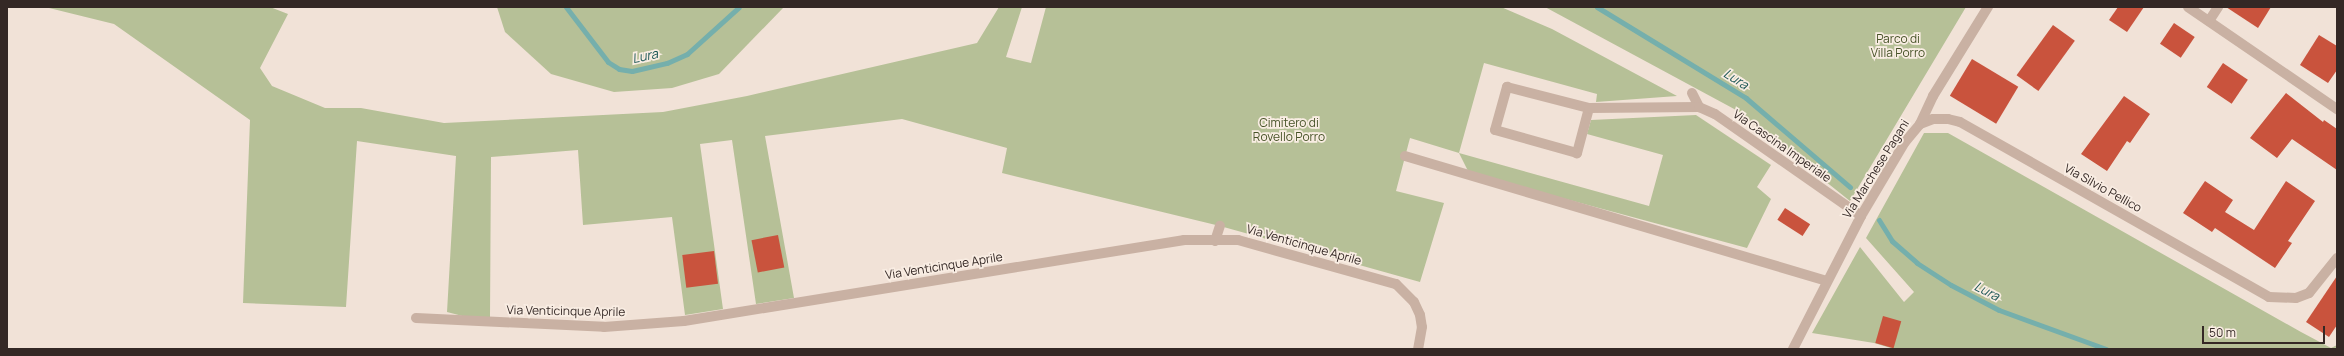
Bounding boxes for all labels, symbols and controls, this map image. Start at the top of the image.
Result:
park label: Parco di Villa Porro [1871,32,1925,60]
water label: Lura [631,46,659,66]
water label: Lura [1721,65,1751,93]
street label: Via Cascina Imperiale [1730,107,1834,185]
park label: Cimitero di Rovello Porro [1253,116,1325,144]
street label: Via Marchese Pagani [1840,117,1912,221]
street label: Via Silvio Pellico [2062,161,2144,215]
street label: Via Venticinque Aprile [1245,222,1363,268]
street label: Via Venticinque Aprile [884,250,1004,282]
water label: Lura [1972,278,2002,304]
street label: Via Venticinque Aprile [507,303,625,319]
scale bar [2204,318,2327,344]
text: 50 m [2209,324,2236,341]

